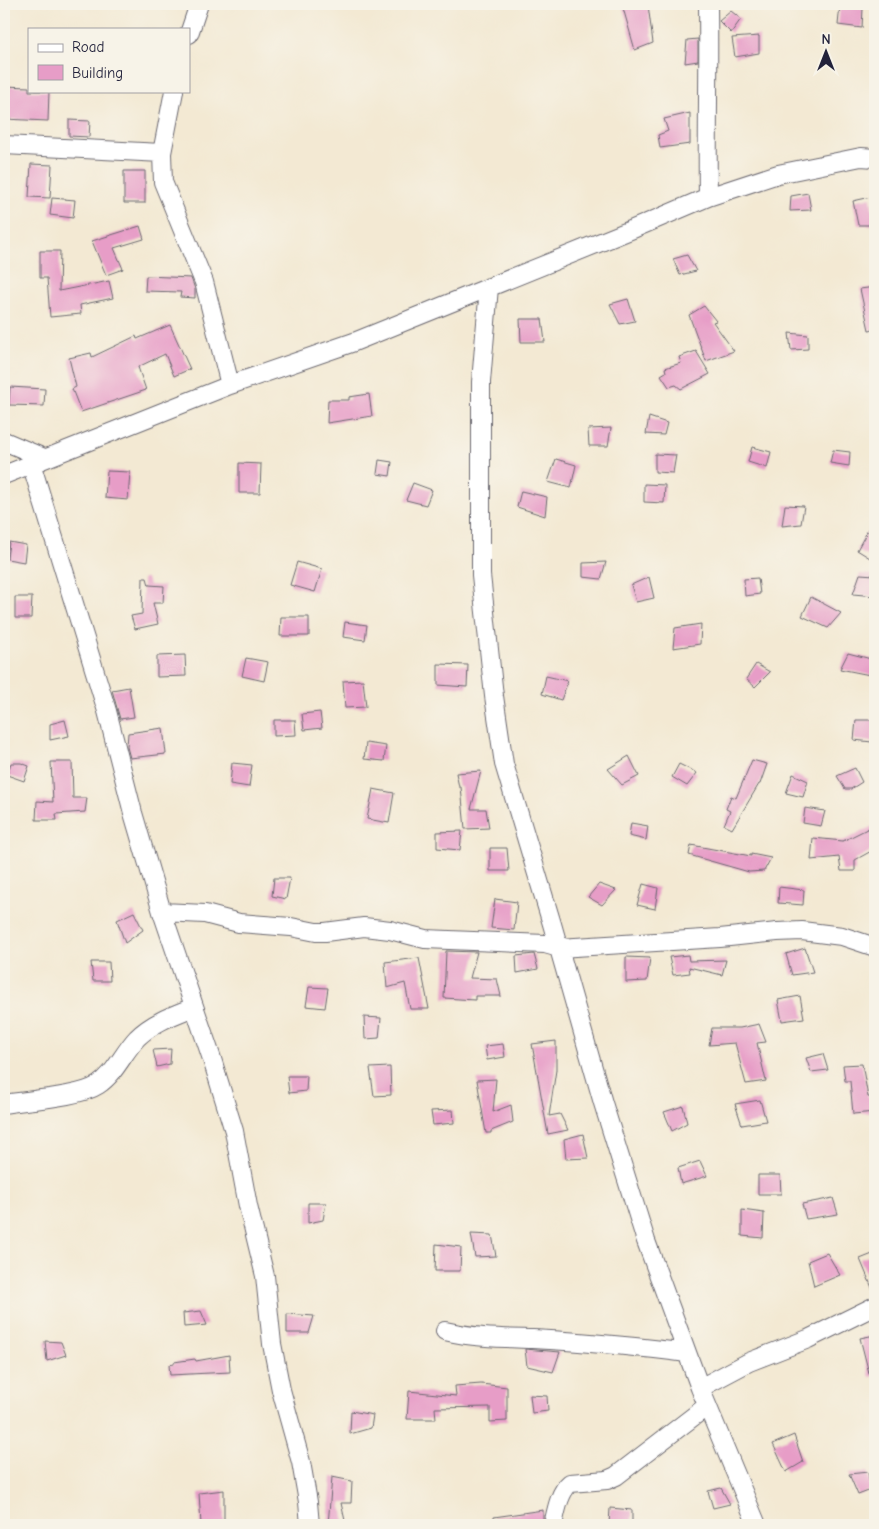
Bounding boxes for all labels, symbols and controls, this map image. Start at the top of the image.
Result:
legend [28,28,190,92]
north arrow [802,28,852,78]
text: N [821,31,831,48]
text: Road [72,38,104,56]
text: Building [72,64,123,82]

